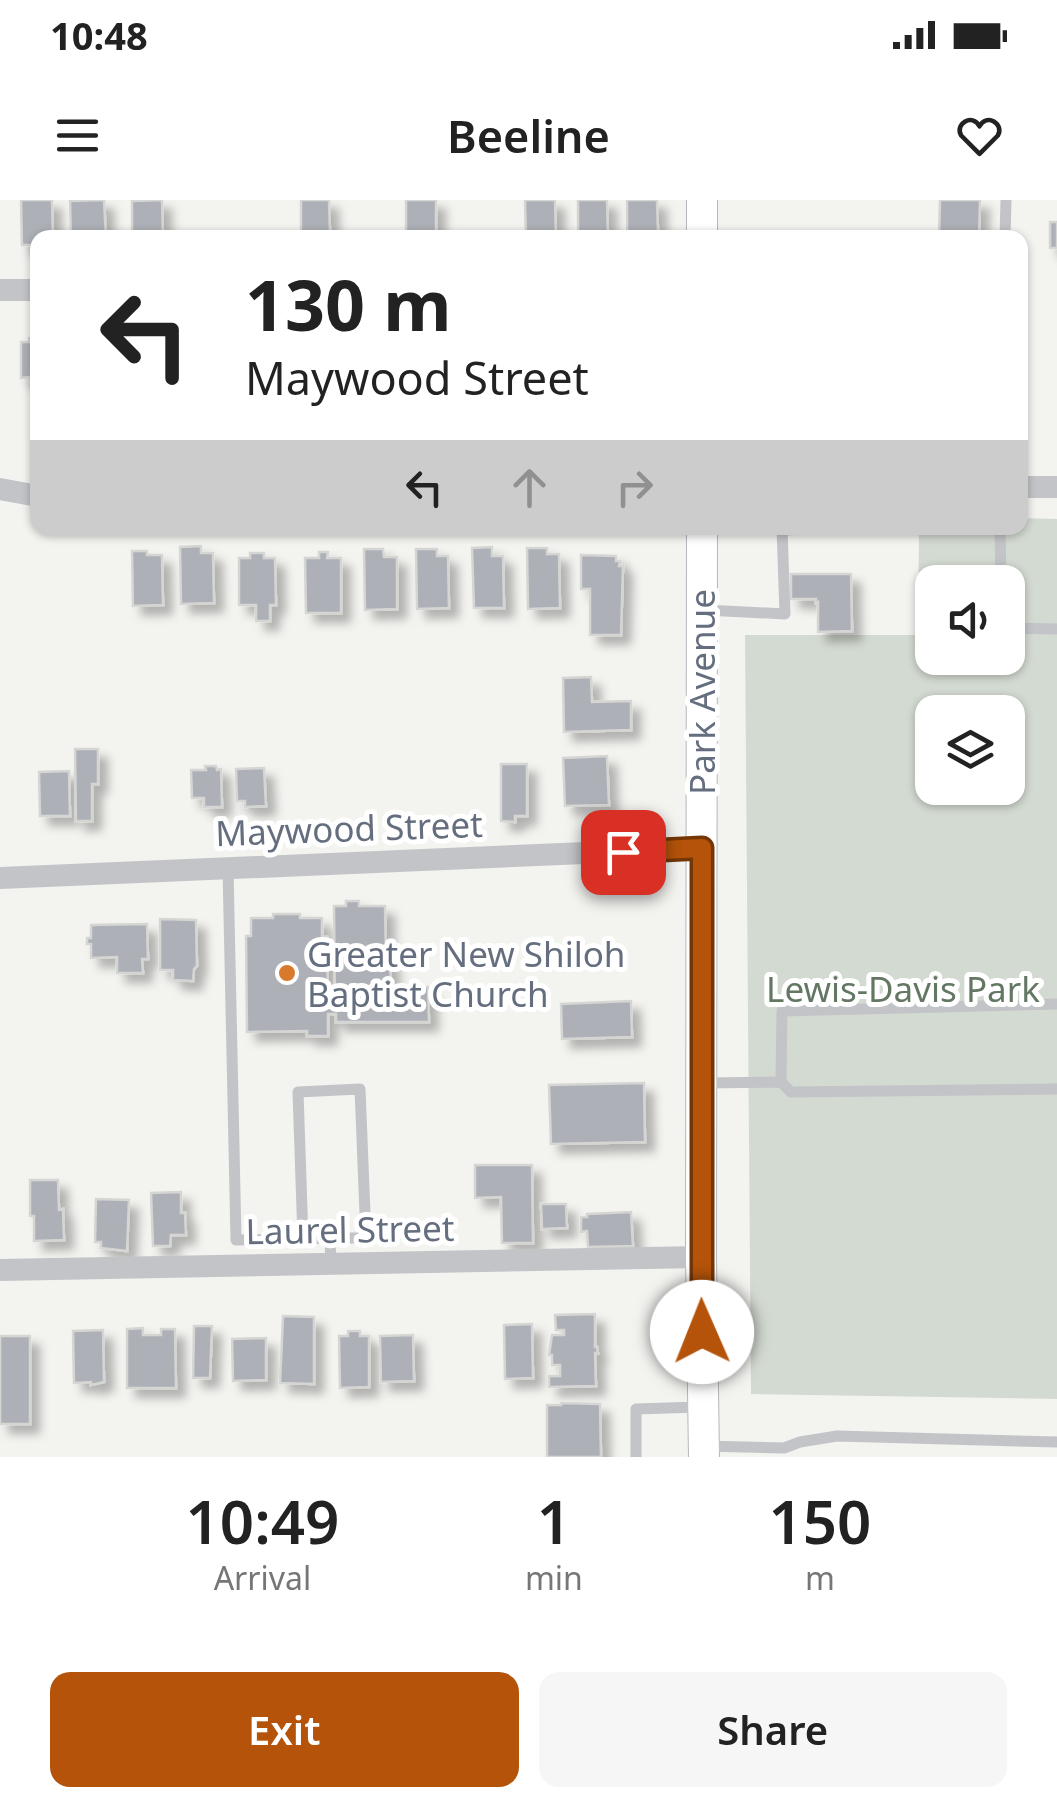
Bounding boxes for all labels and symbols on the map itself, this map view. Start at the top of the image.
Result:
street label: Park Avenue [678,589,725,795]
street label: Maywood Street [215,800,483,856]
pin [581,810,666,895]
place label: Greater New Shiloh Baptist Church [307,930,626,1017]
marker: Greater New Shiloh Baptist Church [276,962,298,984]
park label: Lewis-Davis Park [766,965,1040,1012]
street label: Laurel Street [245,1204,455,1254]
position arrow [650,1280,754,1384]

